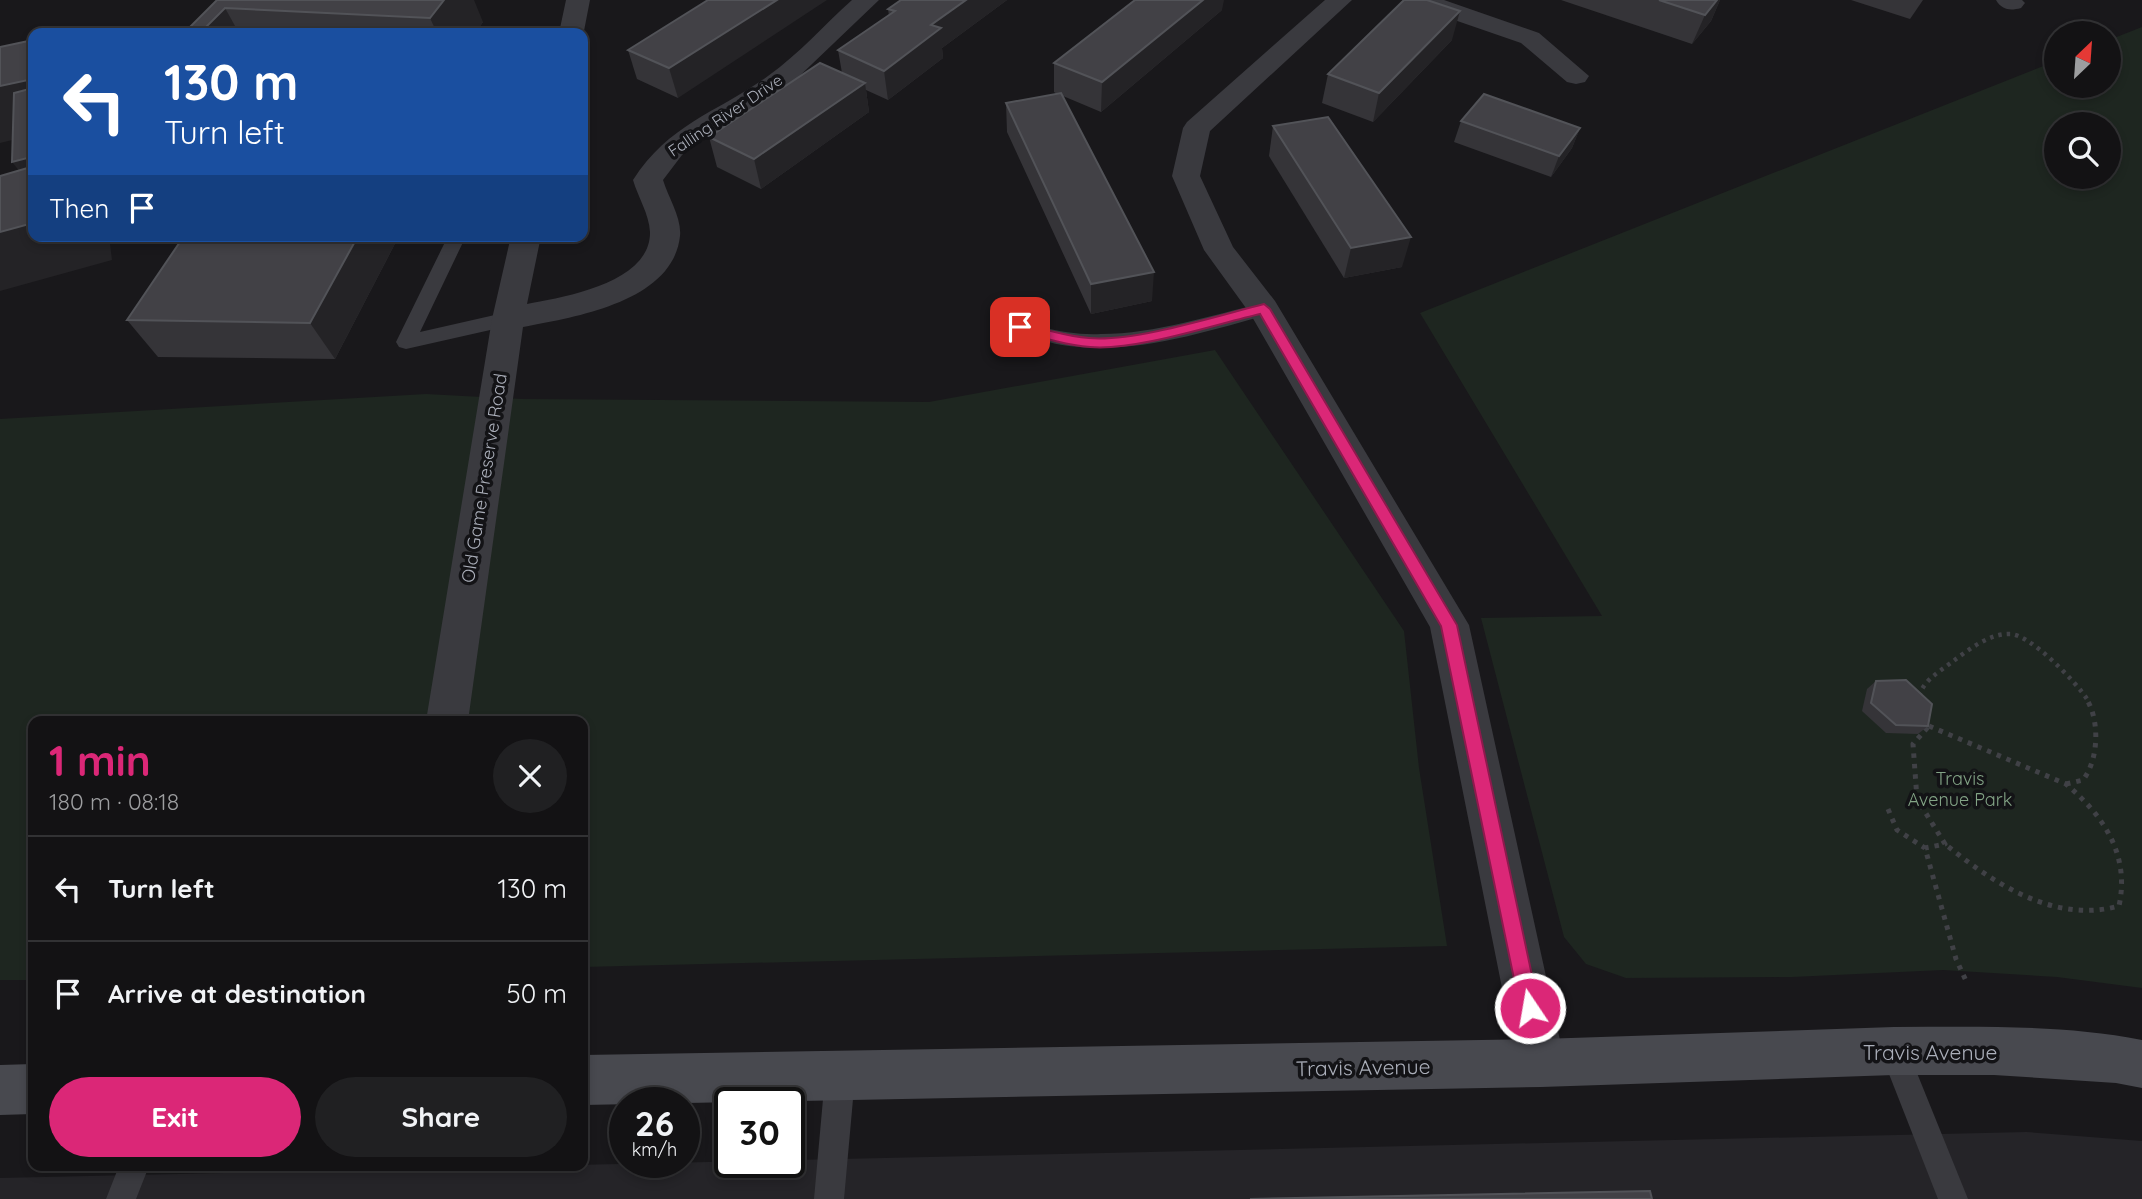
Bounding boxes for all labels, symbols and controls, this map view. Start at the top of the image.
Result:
north arrow [2044,21,2121,98]
map controls [2044,21,2121,189]
text: 130 m [164,51,298,112]
icon: left [49,56,140,147]
street label: Falling River Drive [664,69,786,161]
text: Turn left [164,112,285,152]
button: search [2044,112,2121,189]
icon: arrive [123,189,161,227]
text: Then [49,192,109,225]
pin [990,297,1050,357]
icon: arrive [1001,308,1039,346]
street label: Old Game Preserve Road [456,372,512,584]
text: 1 min [49,734,151,787]
button: close [493,739,567,813]
park label: Travis Avenue Park [1908,767,2012,811]
text: 180 m · 08:18 [49,787,179,816]
icon: left [49,870,87,908]
text: Turn left [108,872,215,905]
text: 130 m [497,872,567,905]
position arrow [1493,971,1567,1045]
icon: arrive [49,975,87,1013]
text: Arrive at destination [108,977,366,1010]
text: 50 m [507,977,567,1010]
street label: Travis Avenue [1863,1039,1997,1065]
street label: Travis Avenue [1295,1053,1431,1081]
button: Exit [49,1077,301,1157]
button: Share [315,1077,567,1157]
speed limit sign: 30 [714,1087,805,1178]
text: 26 [635,1101,674,1145]
text: km/h [632,1138,677,1161]

